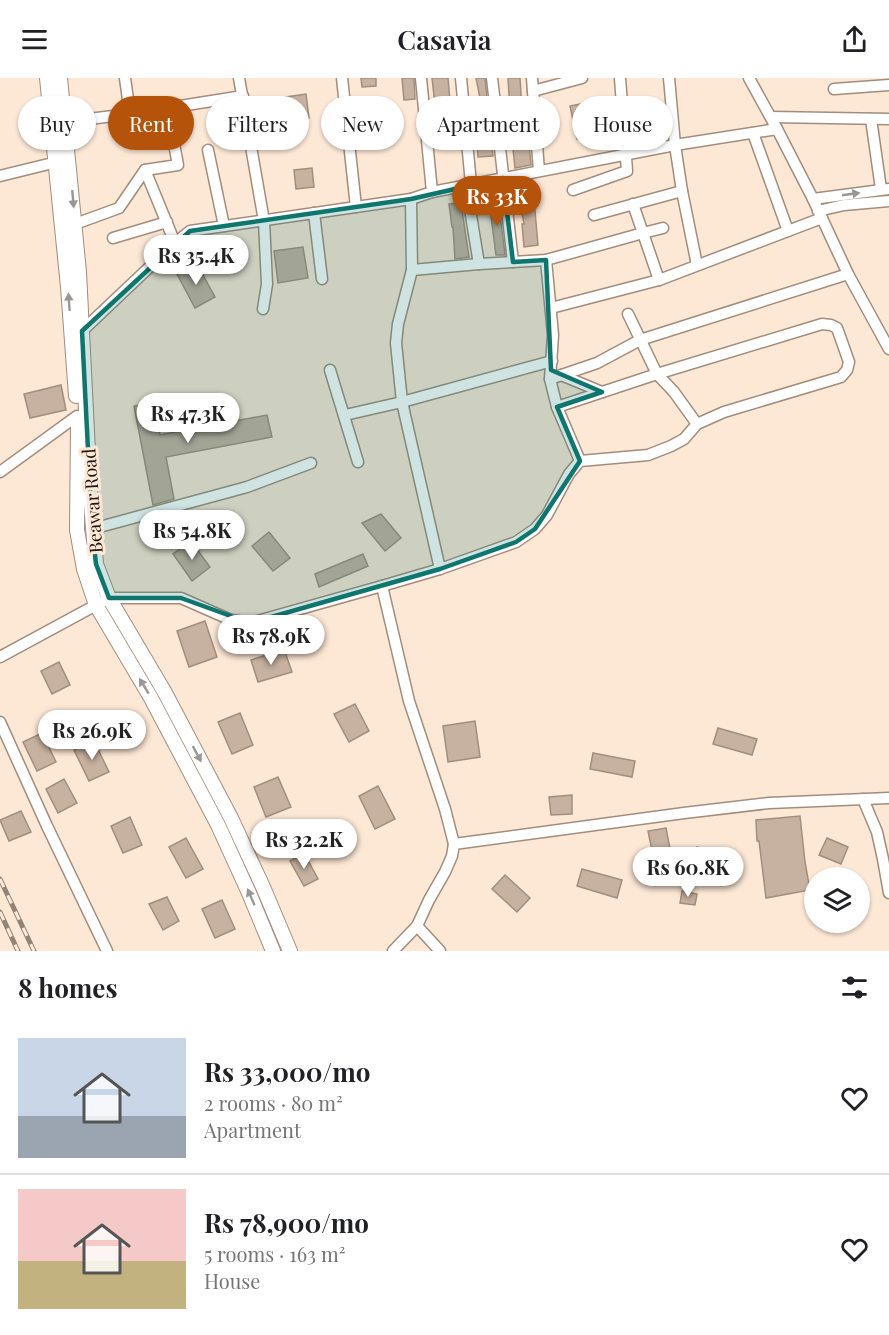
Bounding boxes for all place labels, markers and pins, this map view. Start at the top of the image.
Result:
pin: Rs 33K [448,176,546,227]
pin: Rs 35.4K [134,235,258,286]
pin: Rs 47.3K [126,393,250,444]
pin: Rs 54.8K [130,510,254,561]
pin: Rs 78.9K [209,615,333,666]
pin: Rs 26.9K [30,710,154,761]
pin: Rs 32.2K [242,819,366,870]
pin: Rs 60.8K [626,847,750,898]

